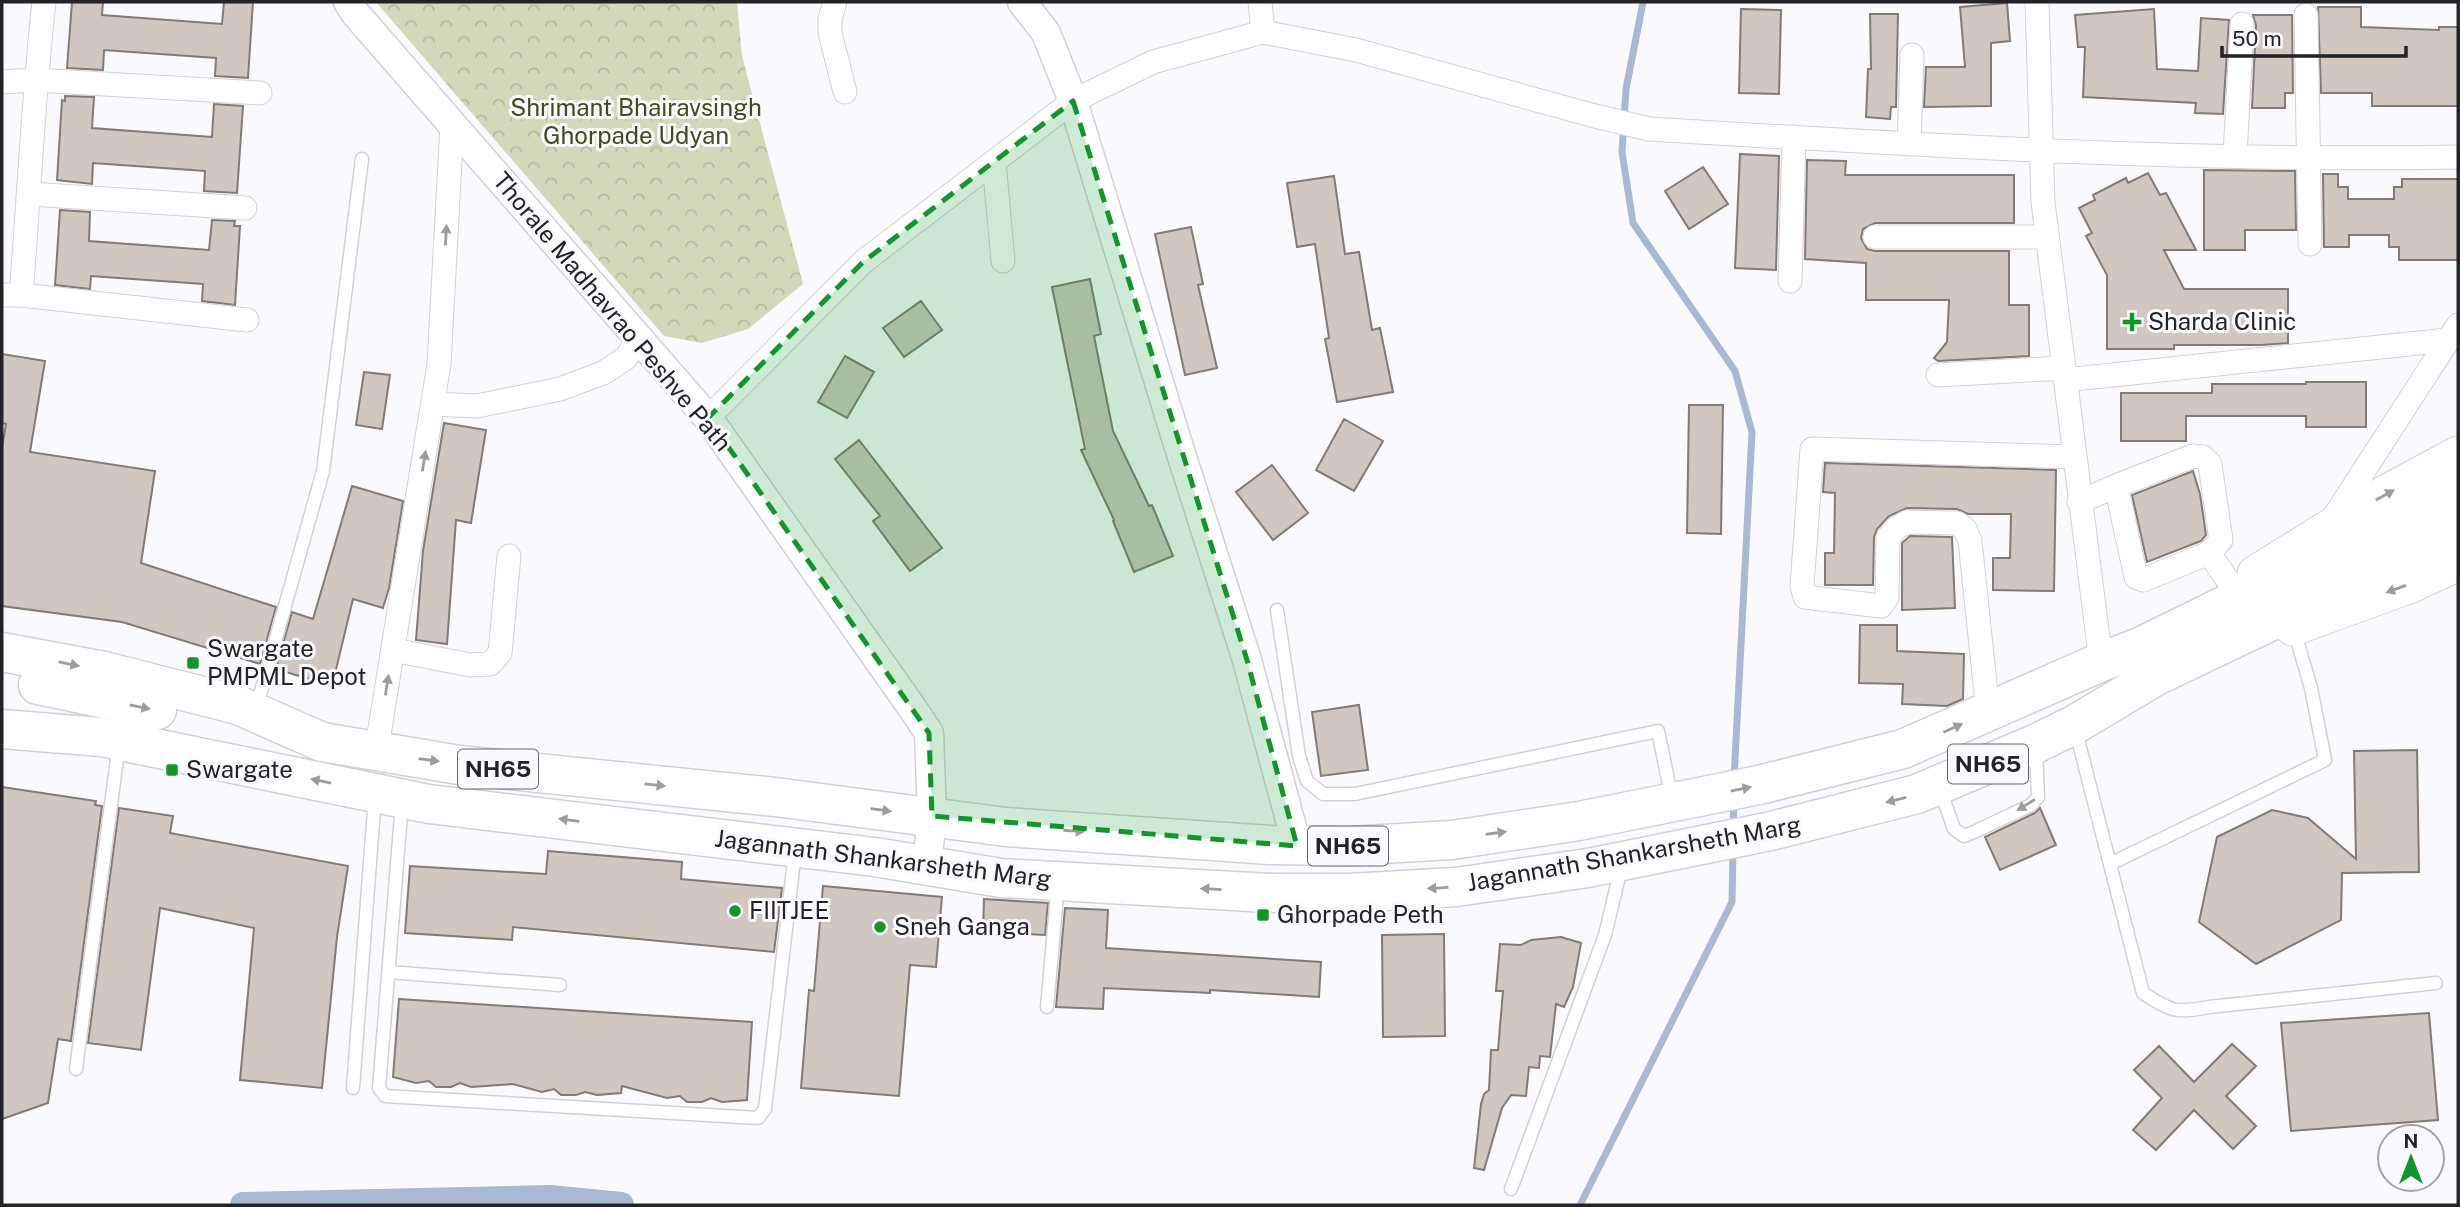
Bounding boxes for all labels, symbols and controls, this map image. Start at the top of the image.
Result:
scale bar [2222,14,2406,58]
text: 50 m [2232,26,2282,51]
park label: Shrimant Bhairavsingh Ghorpade Udyan [510,93,762,149]
street label: Thorale Madhavrao Peshve Path [488,166,738,456]
one-way arrow [441,223,452,245]
place label: Sharda Clinic [2148,307,2296,335]
marker: Sharda Clinic [2122,312,2142,332]
one-way arrow [419,450,430,472]
one-way arrow [2375,489,2395,501]
one-way arrow [2385,584,2406,595]
place label: Swargate PMPML Depot [207,634,367,690]
marker: Swargate PMPML Depot [185,655,201,671]
one-way arrow [58,659,80,670]
one-way arrow [382,674,393,696]
one-way arrow [129,701,151,712]
one-way arrow [1943,722,1963,734]
road number: NH65 [1948,744,2028,784]
road number: NH65 [458,750,538,789]
place label: Swargate [186,755,293,783]
one-way arrow [418,755,440,766]
marker: Swargate [164,762,180,778]
one-way arrow [310,775,332,786]
one-way arrow [644,779,666,790]
one-way arrow [1730,783,1752,794]
one-way arrow [1885,795,1907,806]
one-way arrow [2016,799,2036,812]
one-way arrow [870,805,892,816]
street label: Jagannath Shankarsheth Marg [1464,810,1803,896]
one-way arrow [558,815,580,826]
street label: Jagannath Shankarsheth Marg [713,823,1053,893]
one-way arrow [1063,826,1085,837]
road number: NH65 [1308,826,1388,866]
one-way arrow [1486,827,1508,838]
one-way arrow [1427,883,1449,894]
one-way arrow [1200,884,1222,895]
place label: FIITJEE [749,896,829,924]
place label: Ghorpade Peth [1277,900,1444,928]
marker: FIITJEE [727,903,743,919]
marker: Ghorpade Peth [1255,907,1271,923]
place label: Sneh Ganga [894,912,1030,940]
marker: Sneh Ganga [872,919,888,935]
north arrow [2376,1123,2446,1193]
text: N [2404,1130,2418,1152]

